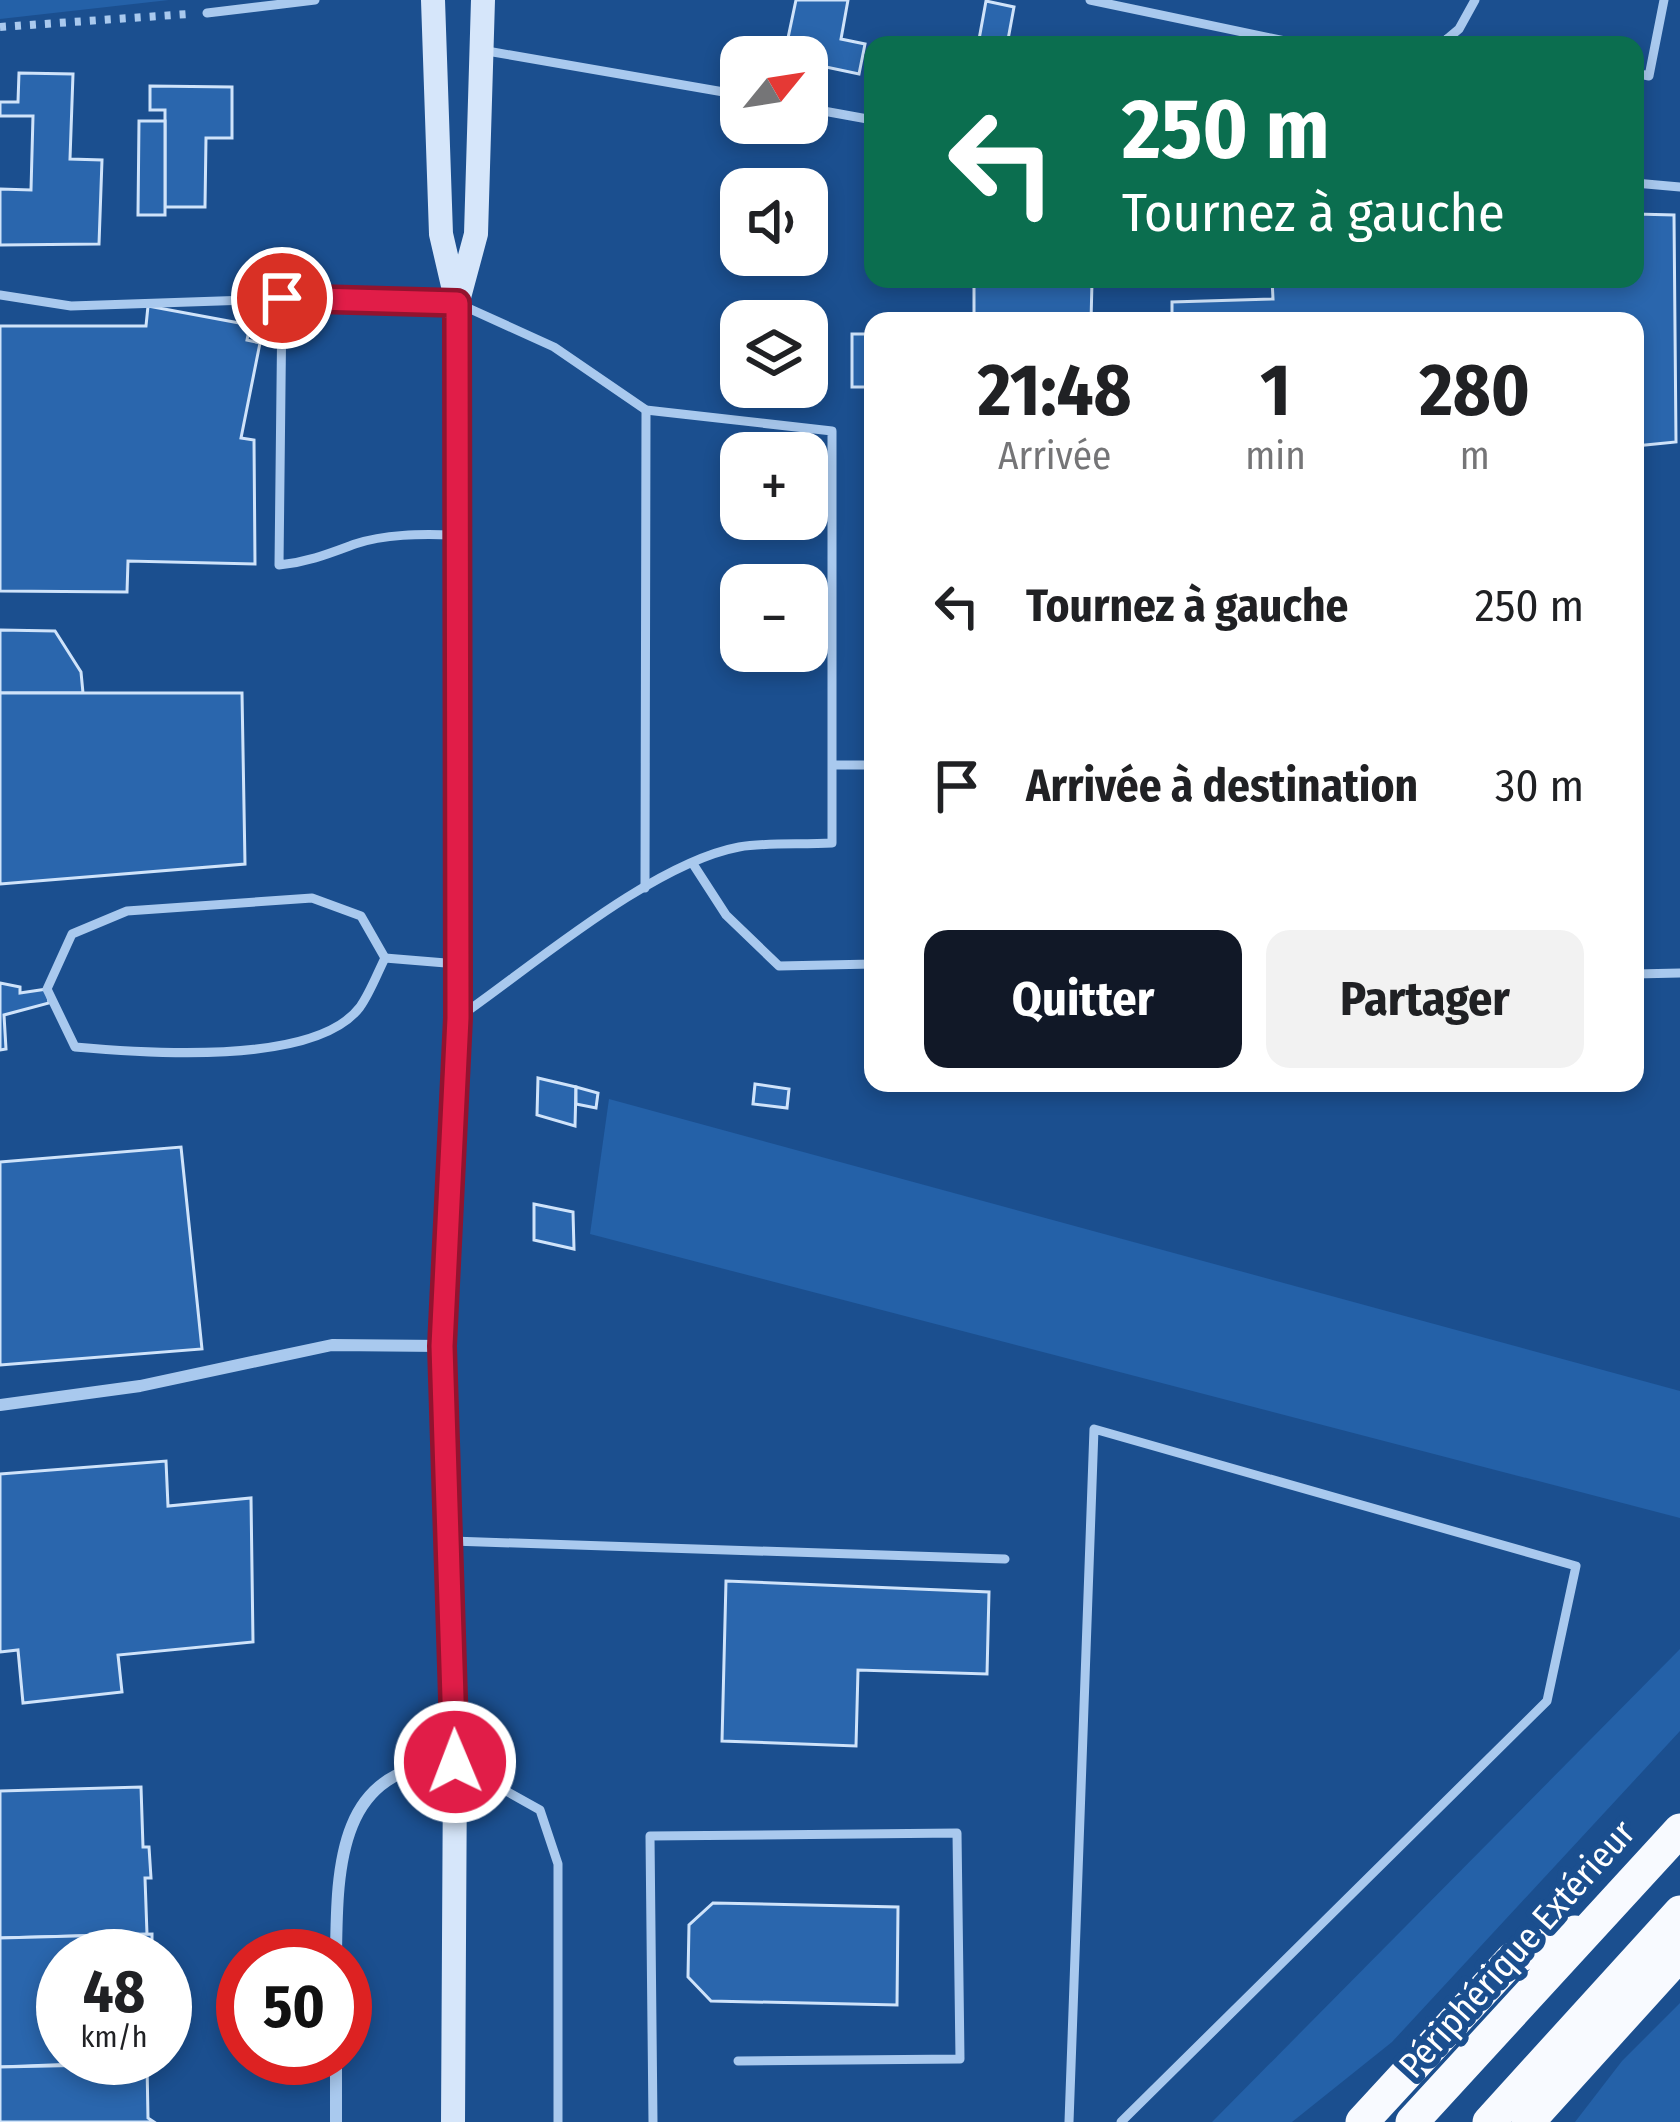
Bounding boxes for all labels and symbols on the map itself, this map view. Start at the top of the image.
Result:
north arrow [720,36,828,144]
pin [231,247,333,349]
position arrow [392,1699,518,1825]
street label: Périphérique Extérieur [1390,1811,1645,2087]
speed limit sign: 50 [216,1929,372,2085]

